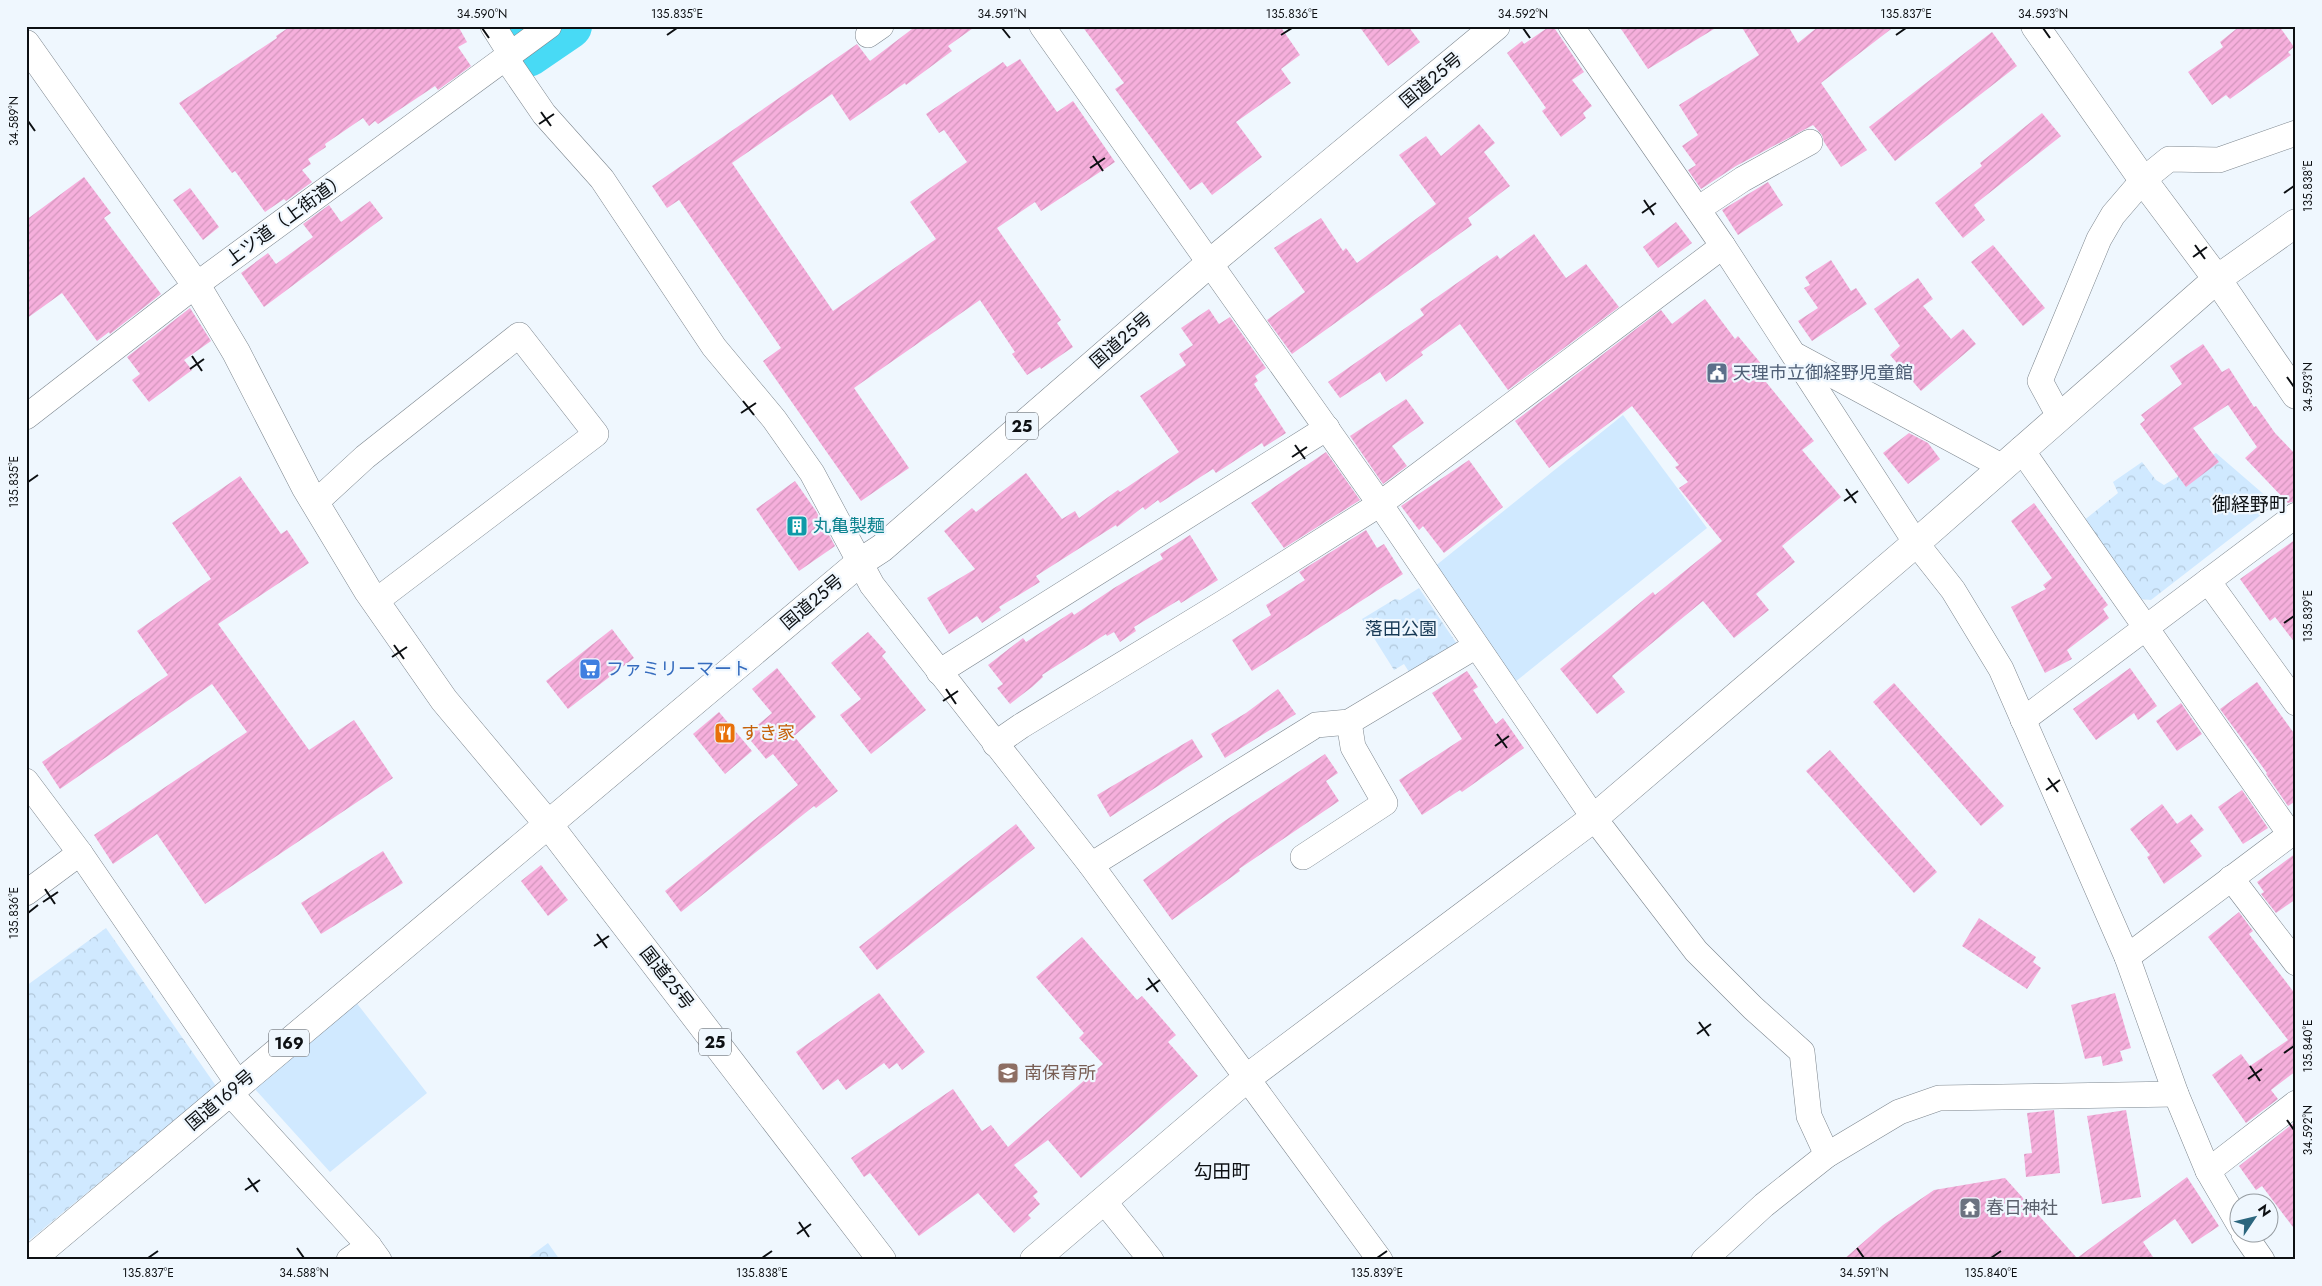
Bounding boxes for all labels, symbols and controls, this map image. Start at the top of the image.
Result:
text: 34.590°N [457,5,507,23]
text: 135.835°E [651,5,703,23]
text: 34.591°N [978,5,1026,23]
text: 135.836°E [1266,5,1318,23]
text: 34.592°N [1498,5,1548,23]
text: 135.837°E [1880,5,1932,23]
text: 34.593°N [2018,5,2068,23]
street label: 国道25号 [1394,46,1468,114]
text: 34.589°N [5,96,23,146]
text: 135.838°E [2299,160,2317,212]
street label: 上ツ道（上街道） [220,166,352,272]
street label: 国道25号 [1084,306,1158,374]
place label: 天理市立御経野児童館 [1733,360,1913,386]
public building icon: 天理市立御経野児童館 [1705,361,1729,385]
text: 34.593°N [2299,362,2317,412]
road number: 25 [1006,412,1038,440]
text: 135.835°E [5,456,23,508]
district label: 御経野町 [2212,491,2288,518]
place label: 丸亀製麺 [813,513,885,539]
building icon: 丸亀製麺 [785,514,809,538]
street label: 国道25号 [775,568,849,636]
text: 135.839°E [2299,590,2317,642]
park label: 落田公園 [1365,616,1437,642]
place label: ファミリーマート [606,656,750,682]
supermarket icon: ファミリーマート [578,657,602,681]
place label: すき家 [741,720,795,746]
restaurant icon: すき家 [713,721,737,745]
text: 135.836°E [5,887,23,939]
street label: 国道25号 [634,941,700,1015]
text: 135.840°E [2299,1019,2317,1073]
road number: 25 [699,1028,731,1056]
road number: 169 [269,1030,309,1056]
place label: 南保育所 [1024,1060,1096,1086]
school or university icon: 南保育所 [996,1061,1020,1085]
street label: 国道169号 [180,1063,260,1137]
text: 34.592°N [2299,1105,2317,1155]
district label: 勾田町 [1193,1158,1251,1185]
north arrow [2230,1194,2280,1244]
place label: 春日神社 [1986,1195,2058,1221]
temple icon: 春日神社 [1958,1196,1982,1220]
text: N [2253,1200,2276,1221]
text: 135.837°E [122,1264,174,1282]
text: 34.588°N [279,1264,329,1282]
text: 135.838°E [736,1264,788,1282]
text: 135.839°E [1351,1264,1403,1282]
text: 34.591°N [1840,1264,1888,1282]
text: 135.840°E [1964,1264,2018,1282]

